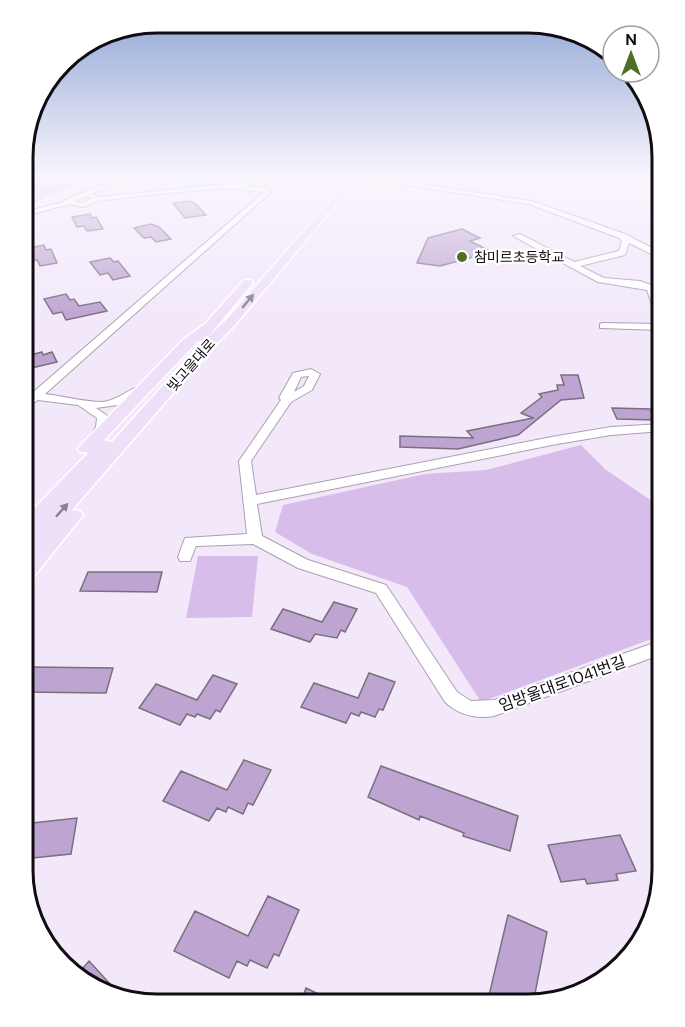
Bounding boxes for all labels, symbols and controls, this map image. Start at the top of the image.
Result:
north arrow [601,24,661,84]
text: N [625,29,637,50]
place label: 참미르초등학교 [474,248,564,266]
marker: 참미르초등학교 [455,250,469,264]
one-way arrow [241,293,254,309]
street label: 빛고을대로 [163,335,219,395]
one-way arrow [55,502,69,517]
street label: 임방울대로1041번길 [496,651,629,716]

